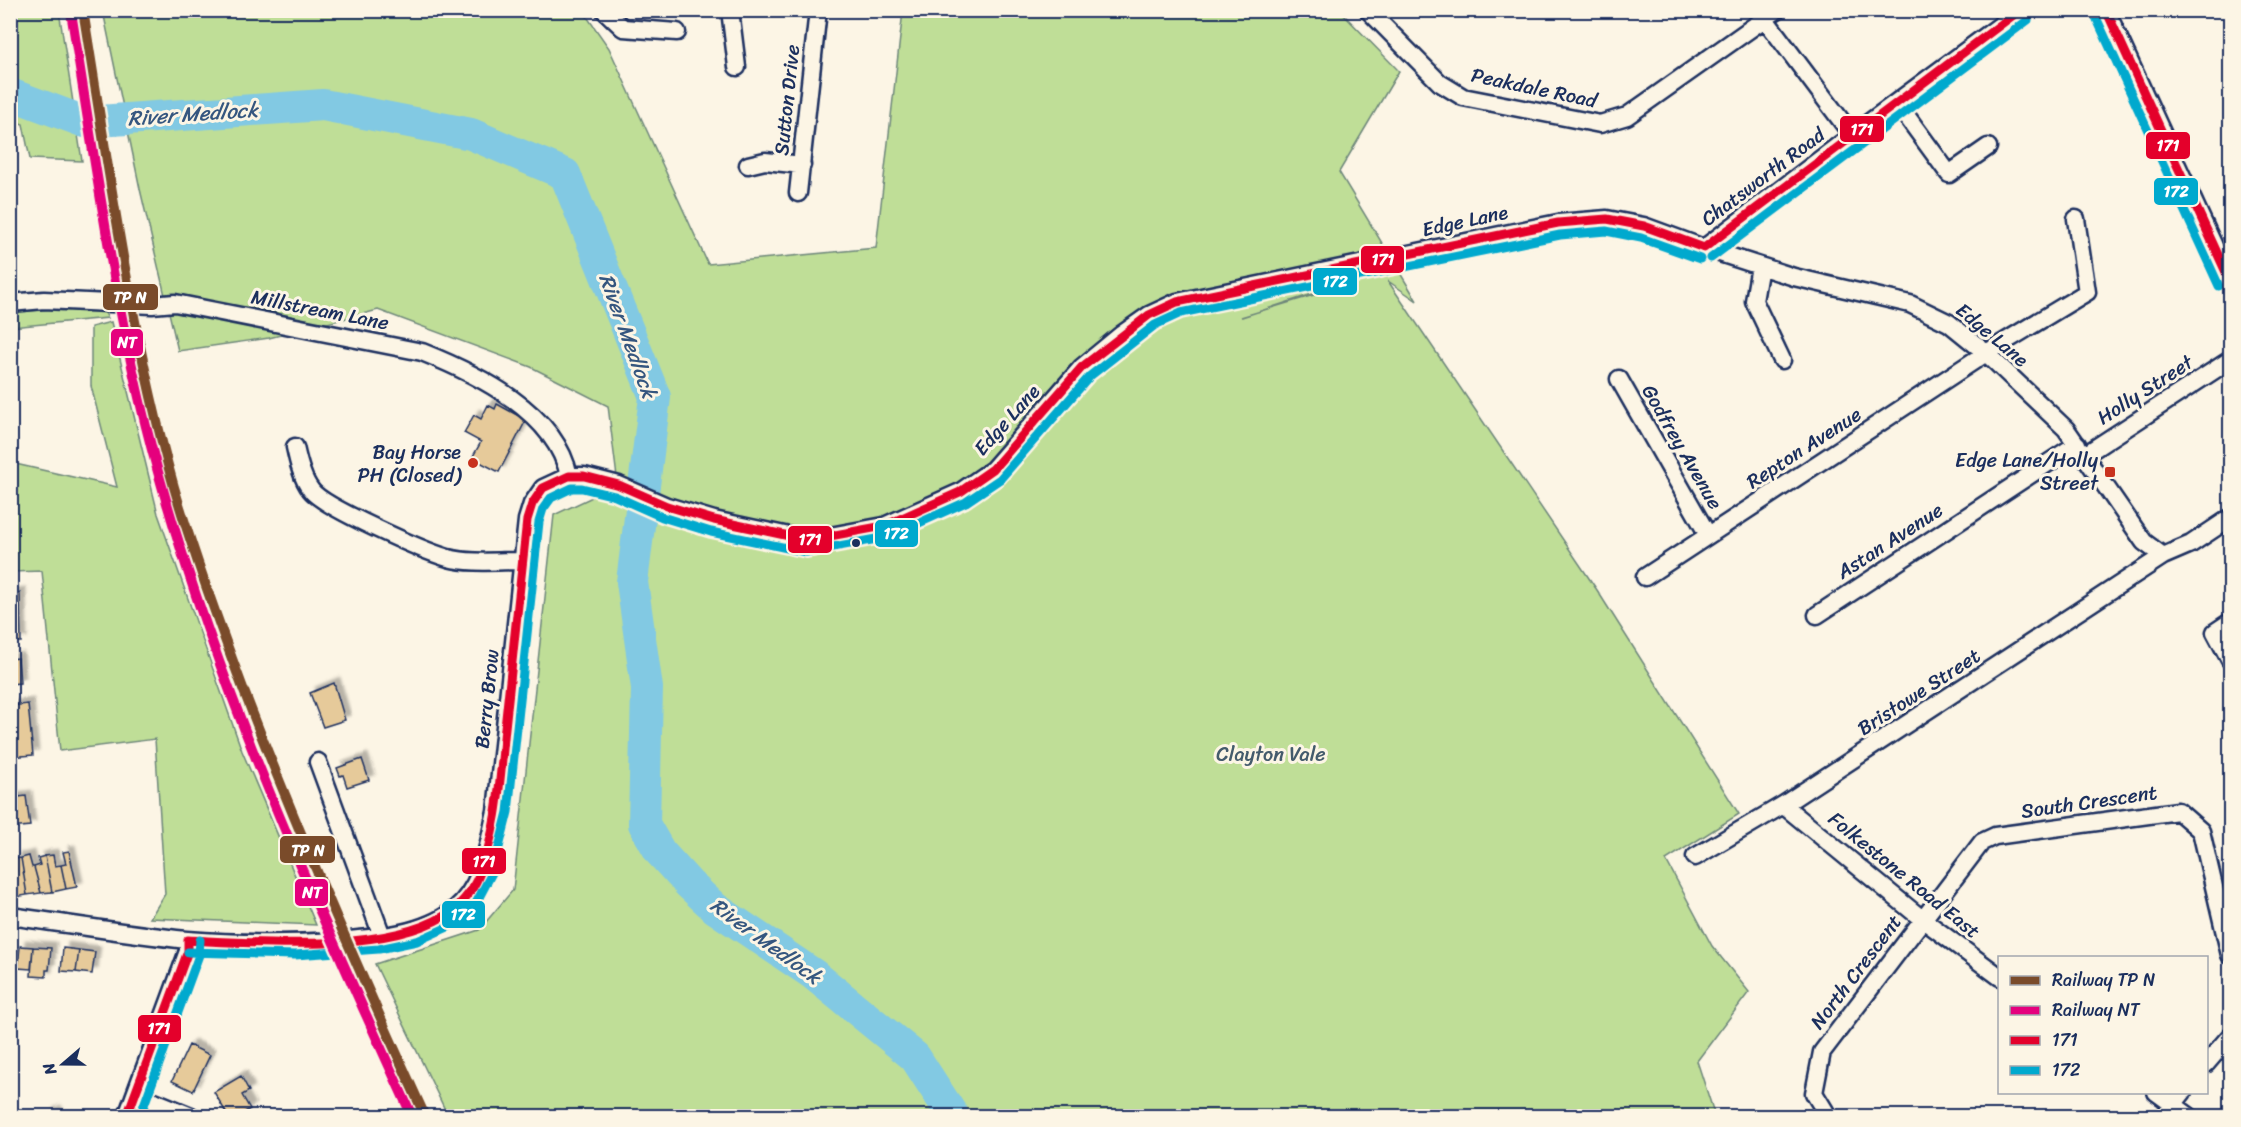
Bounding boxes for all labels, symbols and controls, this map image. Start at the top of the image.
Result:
street label: Sutton Drive [764,43,810,157]
street label: Peakdale Road [1468,58,1602,119]
water label: River Medlock [127,90,261,138]
line badge: 171 [1839,115,1885,143]
text: 171 [1851,115,1874,144]
street label: Chatsworth Road [1693,117,1834,236]
line badge: 171 [2145,131,2191,160]
text: 171 [2157,131,2180,160]
line badge: 172 [2153,177,2199,206]
text: 172 [2163,177,2189,206]
street label: Edge Lane [1419,195,1512,247]
line badge: 171 [1360,245,1405,274]
text: 171 [1372,245,1395,274]
line badge: 172 [1312,267,1358,296]
text: 172 [1322,267,1348,296]
water label: River Medlock [588,268,669,406]
street label: Millstream Lane [248,280,392,340]
line badge: TP N [102,283,159,311]
text: TP N [113,283,148,312]
street label: Edge Lane [1947,294,2037,377]
line badge: NT [110,328,144,357]
text: NT [116,328,138,357]
street label: Holly Street [2090,345,2201,434]
street label: Edge Lane [965,376,1049,464]
street label: Godfrey Avenue [1632,378,1732,516]
street label: Repton Avenue [1739,397,1869,499]
place label: Bay Horse PH (Closed) [358,435,462,493]
place label: Edge Lane/Holly Street [1955,443,2099,501]
marker: Bay Horse PH (Closed) [466,456,480,470]
marker: Edge Lane/Holly Street [2103,465,2117,479]
street label: Astan Avenue [1829,493,1950,589]
line badge: 172 [874,519,919,548]
text: 172 [883,519,909,548]
line badge: 171 [787,525,833,554]
text: 171 [799,525,822,554]
unlabelled marker [850,537,862,549]
street label: Bristowe Street [1850,639,1988,745]
street label: Berry Brow [464,647,510,750]
park label: Clayton Vale [1216,737,1326,772]
street label: South Crescent [2019,775,2160,829]
street label: Folkestone Road East [1820,802,1988,948]
line badge: TP N [279,835,336,864]
text: TP N [291,836,326,865]
line badge: 171 [461,847,507,875]
text: 171 [473,847,496,876]
line badge: NT [294,878,329,907]
text: NT [301,878,323,907]
water label: River Medlock [702,887,831,996]
line badge: 172 [441,900,486,929]
text: 172 [450,900,476,929]
street label: North Crescent [1801,907,1911,1037]
legend [1998,956,2208,1094]
text: Railway TP N [2052,964,2156,996]
text: Railway NT [2052,994,2141,1026]
line badge: 171 [137,1014,182,1043]
text: 171 [148,1014,171,1043]
text: 171 [2052,1024,2078,1056]
north arrow [33,1034,93,1094]
text: 172 [2052,1054,2080,1086]
text: N [34,1058,65,1080]

